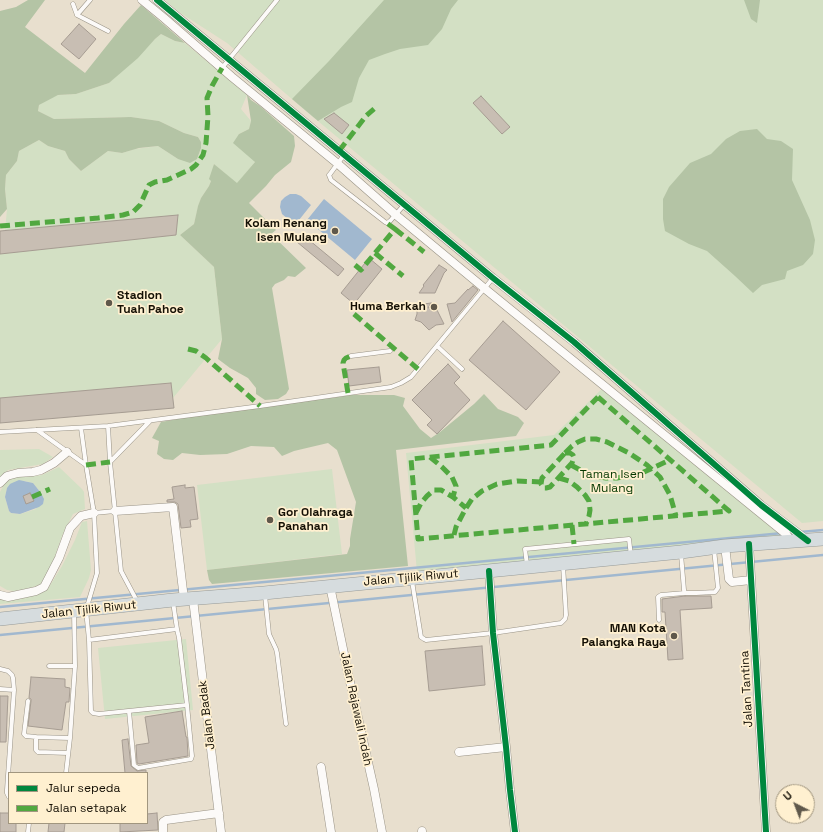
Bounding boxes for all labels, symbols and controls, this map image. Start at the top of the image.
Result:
place label: Kolam Renang Isen Mulang [245,217,327,245]
marker: Kolam Renang Isen Mulang [330,226,340,236]
place label: Stadion Tuah Pahoe [117,289,184,317]
marker: Stadion Tuah Pahoe [104,298,114,308]
place label: Huma Berkah [350,300,426,314]
marker: Huma Berkah [429,302,439,312]
park label: Taman Isen Mulang [580,468,644,496]
place label: Gor Olahraga Panahan [278,506,353,534]
marker: Gor Olahraga Panahan [265,515,275,525]
street label: Jalan Tjilik Riwut [363,567,459,589]
street label: Jalan Tjilik Riwut [41,598,137,622]
place label: MAN Kota Palangka Raya [581,622,666,650]
marker: MAN Kota Palangka Raya [669,631,679,641]
street label: Jalan Tantina [738,650,756,728]
street label: Jalan Rajawali Indah [337,651,375,767]
street label: Jalan Badak [196,680,218,750]
legend [8,772,148,824]
text: Jalur sepeda [46,780,121,796]
north arrow [775,784,815,824]
text: U [780,788,795,804]
text: Jalan setapak [46,800,127,816]

